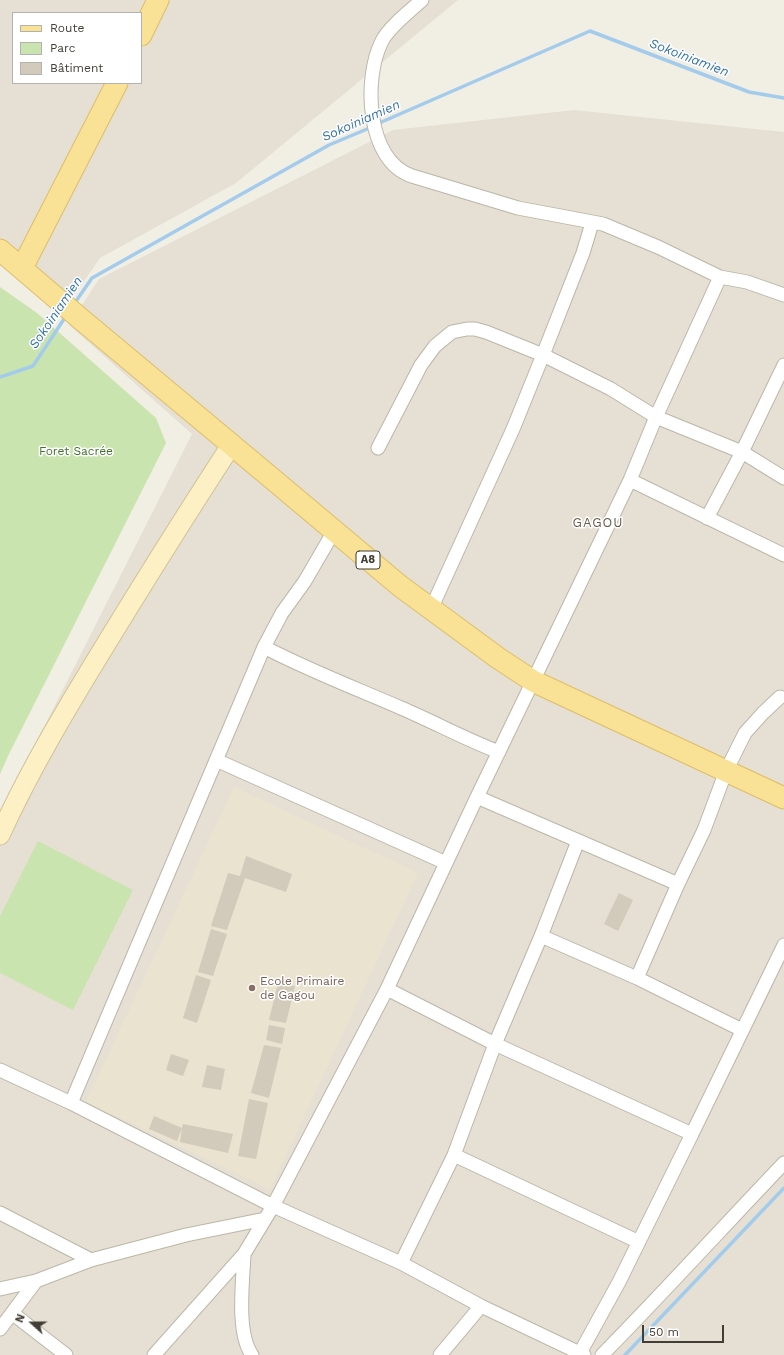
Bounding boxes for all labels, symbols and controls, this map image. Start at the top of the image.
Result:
legend [12,12,142,84]
text: Route [50,21,84,35]
water label: Sokoiniamien [647,36,731,80]
text: Parc [50,41,76,55]
text: Bâtiment [50,61,103,75]
water label: Sokoiniamien [320,97,402,145]
water label: Sokoiniamien [26,274,86,352]
park label: Foret Sacrée [39,444,113,458]
district label: GAGOU [572,515,624,531]
road number: A8 [356,551,380,569]
place label: Ecole Primaire de Gagou [260,974,344,1002]
marker: Ecole Primaire de Gagou [247,983,257,993]
north arrow [12,1303,52,1343]
text: N [13,1312,28,1325]
scale bar [644,1317,726,1343]
text: 50 m [649,1325,679,1339]

